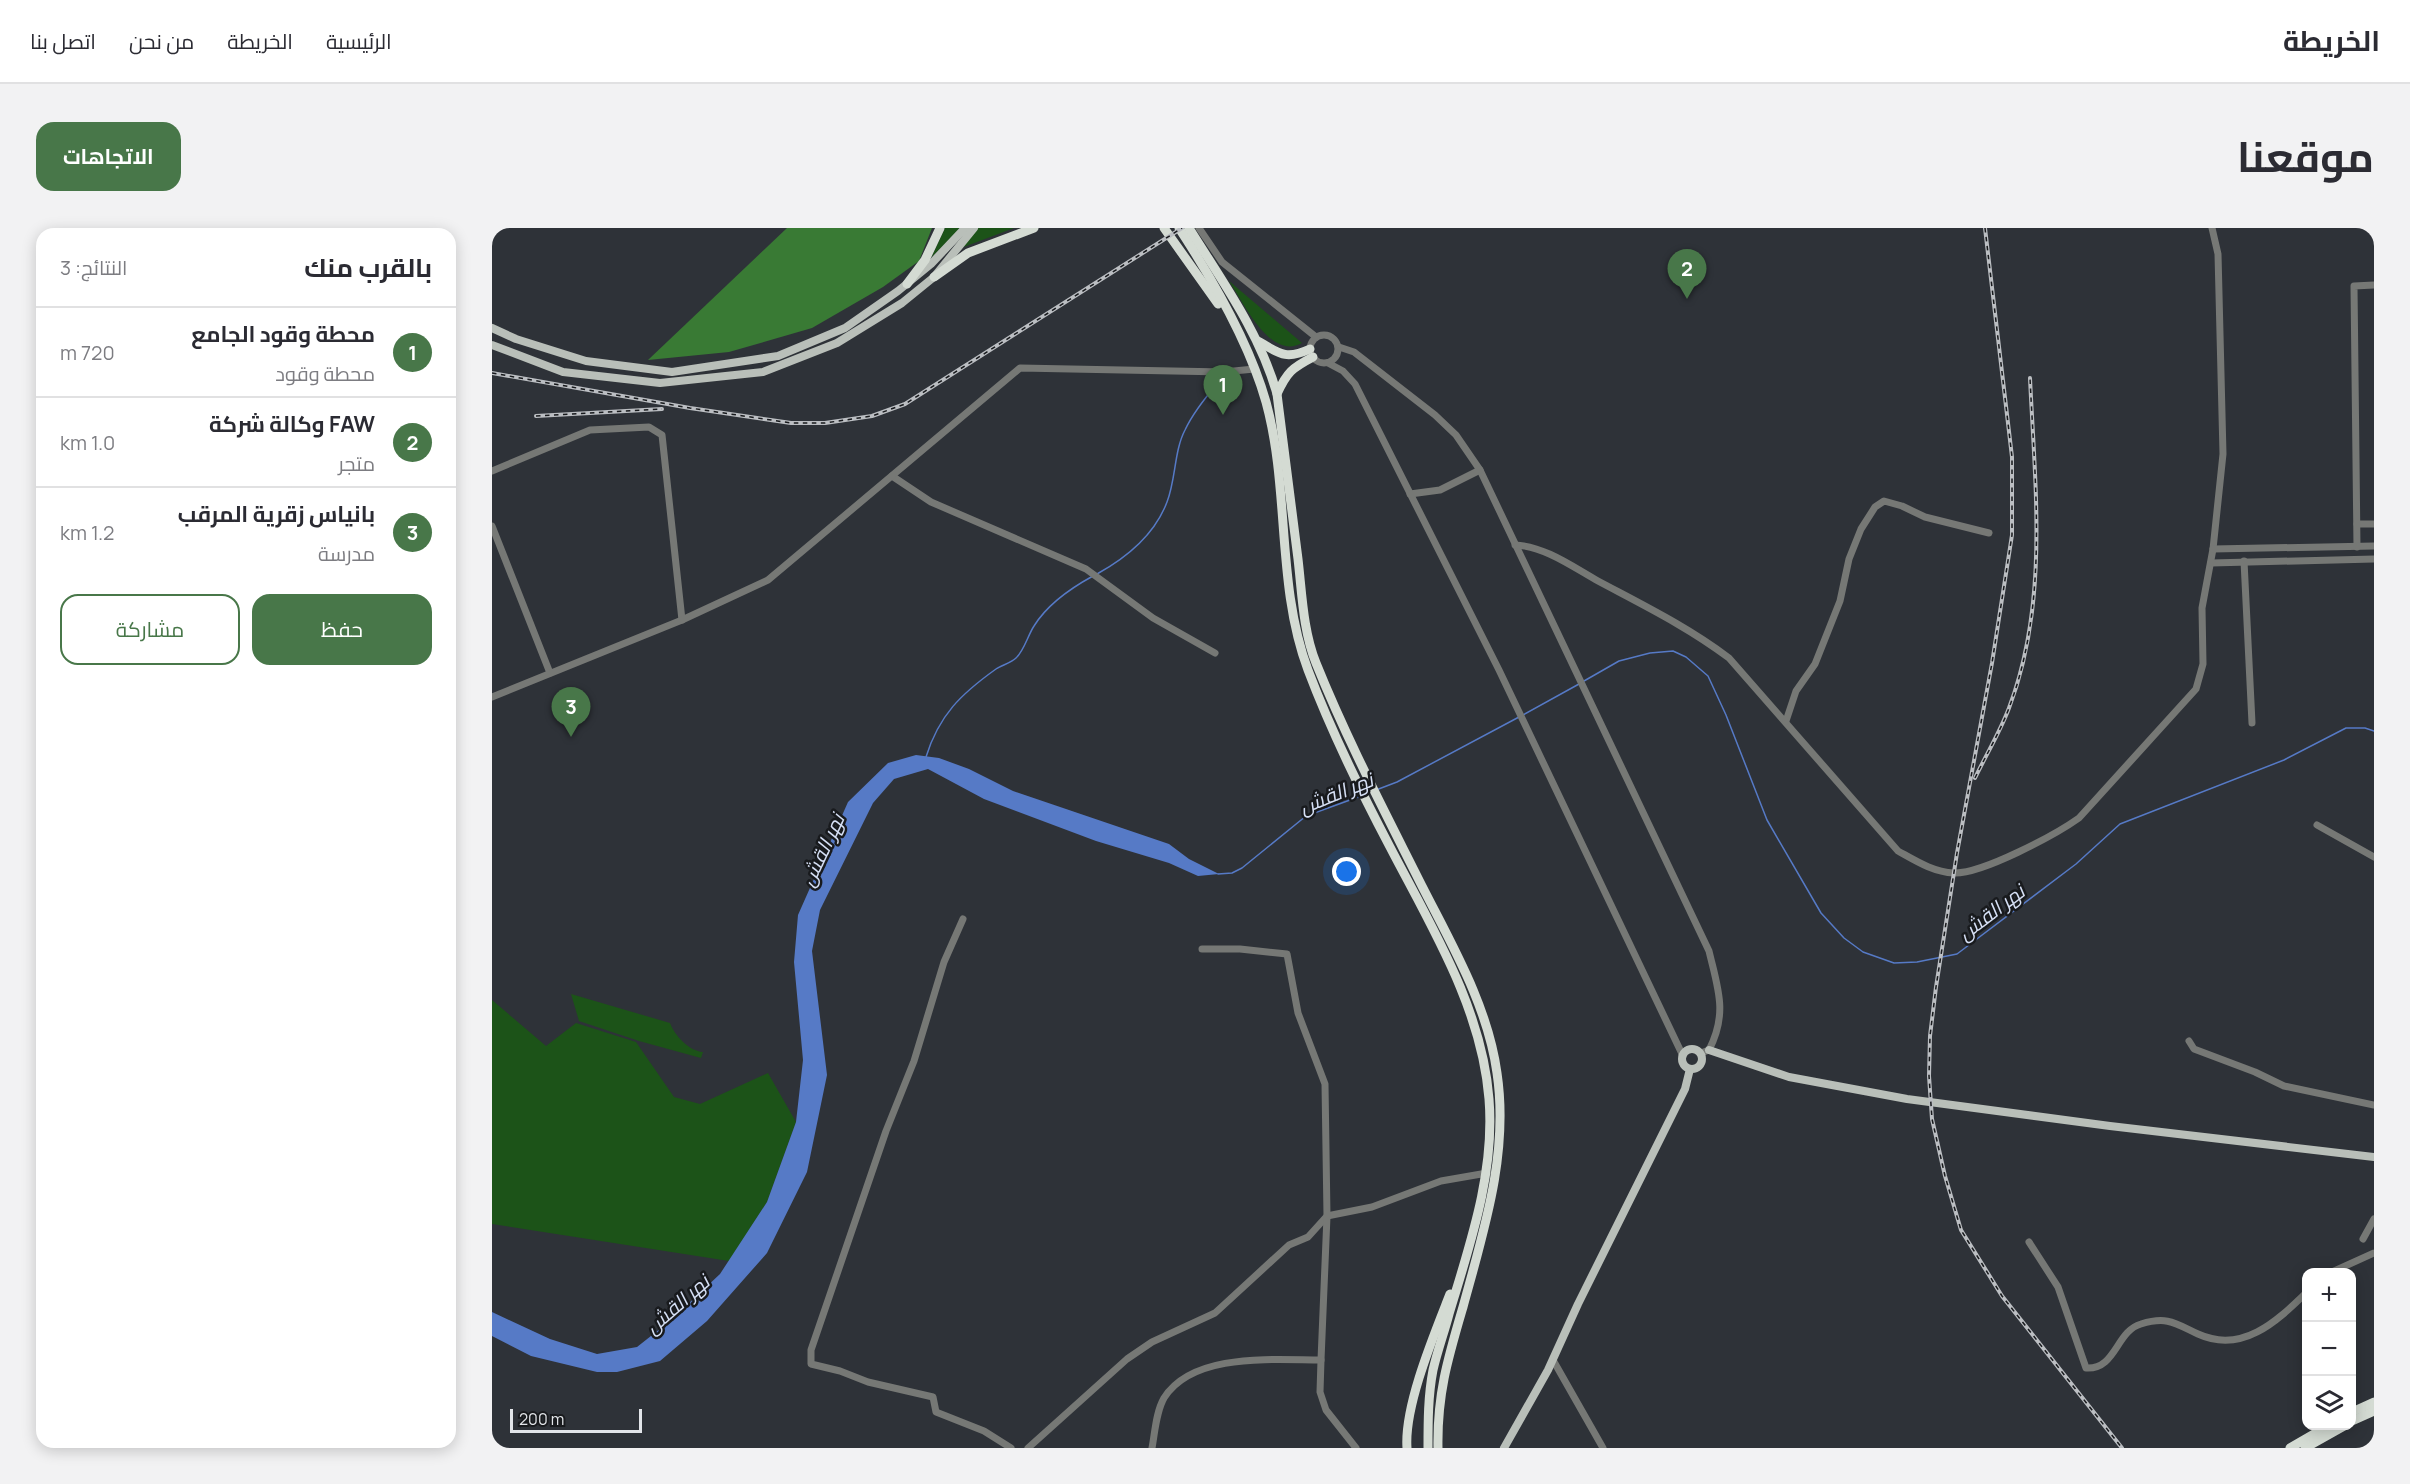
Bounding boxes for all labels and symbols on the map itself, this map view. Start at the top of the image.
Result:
pin: 2 [1668,250,1706,299]
pin: 1 [1204,366,1242,415]
pin: 3 [552,688,590,737]
water label: نهر القش [1295,765,1379,820]
water label: نهر القش [793,807,852,891]
your location [1332,857,1361,886]
water label: نهر القش [1952,876,2032,946]
water label: نهر القش [639,1267,717,1339]
scale bar [510,1406,642,1434]

